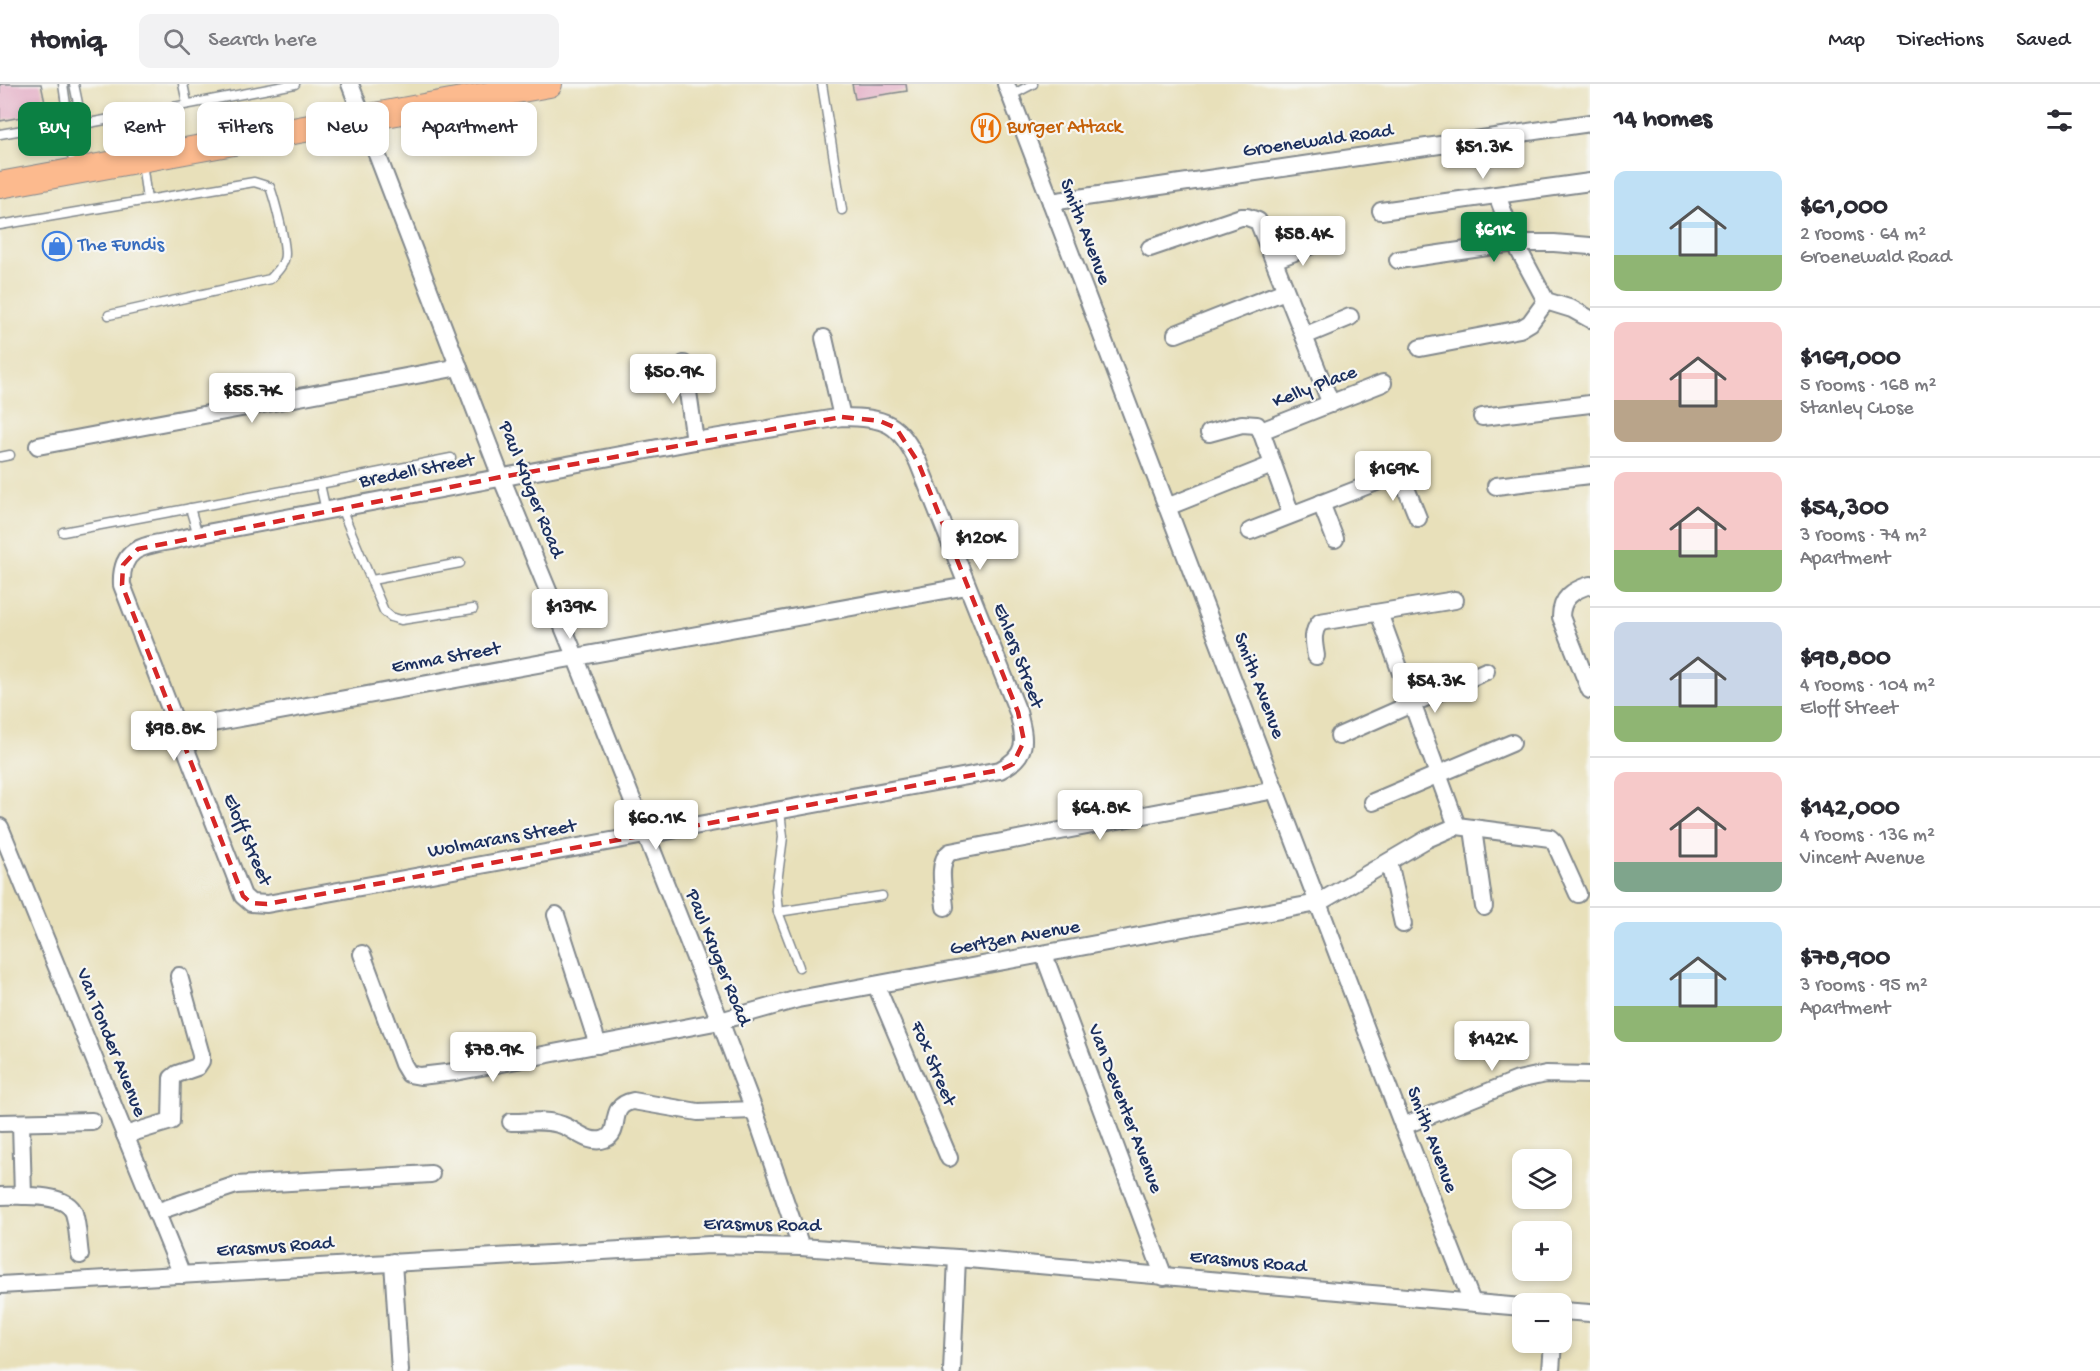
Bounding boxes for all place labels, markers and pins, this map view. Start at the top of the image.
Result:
restaurant icon: Burger Attack [970,112,1002,144]
place label: Burger Attack [1006,117,1124,140]
pin: $51.3K [1434,129,1532,180]
pin: $61K [1458,212,1530,263]
pin: $58.4K [1254,216,1352,267]
shop icon: The Fundis [41,230,73,262]
place label: The Fundis [77,235,165,258]
pin: $50.9K [624,354,722,405]
pin: $55.7K [203,373,301,424]
pin: $169K [1351,451,1435,502]
pin: $120K [938,520,1022,571]
pin: $139K [528,589,612,640]
pin: $54.3K [1386,663,1484,714]
pin: $98.8K [125,711,223,762]
pin: $64.8K [1051,790,1149,841]
pin: $60.1K [607,800,705,851]
pin: $142K [1450,1021,1534,1072]
pin: $78.9K [444,1032,542,1083]

